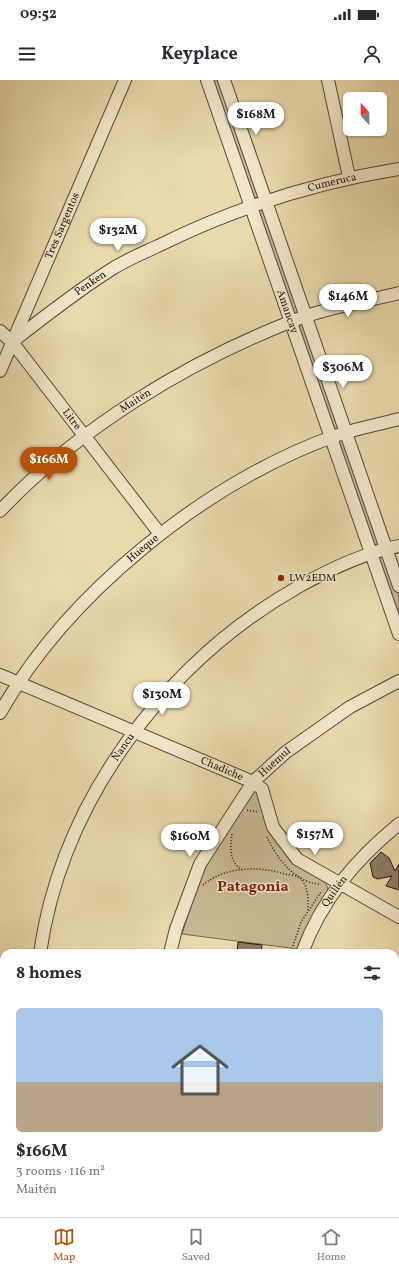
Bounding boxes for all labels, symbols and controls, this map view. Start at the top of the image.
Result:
text: 09:52 [20,4,57,25]
text: Keyplace [161,42,238,67]
icon: menu [16,43,38,65]
icon: person [361,43,383,65]
north arrow [343,92,387,136]
map controls [343,92,387,136]
pin: $168M [228,102,284,136]
text: $168M [236,106,276,124]
street label: Cumeruca [306,170,358,196]
street label: Tres Sargentos [42,190,83,261]
pin: $132M [90,218,146,252]
text: $132M [99,222,137,240]
street label: Penken [71,267,110,300]
pin: $146M [320,284,376,318]
street label: Amancay [273,287,302,336]
text: $146M [328,288,368,306]
pin: $306M [315,355,371,389]
text: $306M [322,359,364,377]
street label: Maitén [117,385,154,417]
street label: Litre [59,406,85,433]
pin: $166M [21,447,77,481]
text: $166M [29,451,69,469]
street label: Hueque [124,531,162,566]
place label: LW2EDM [289,571,336,586]
marker: LW2EDM [276,573,286,583]
pin: $130M [134,682,190,716]
text: $130M [142,686,182,704]
street label: Ñancu [108,730,138,764]
street label: Huemul [255,743,294,781]
street label: Chadiche [198,753,246,785]
pin: $157M [287,822,343,856]
pin: $160M [162,824,218,858]
text: $157M [296,826,334,844]
text: $160M [170,828,210,846]
street label: Quillén [318,872,351,910]
district label: Patagonia [217,877,289,898]
text: 8 homes [16,962,82,985]
icon: filters [361,962,383,984]
icon: home [164,1034,236,1106]
text: $166M [16,1140,67,1163]
text: 3 rooms · 116 m² [16,1163,105,1181]
text: Maitén [16,1181,57,1199]
tab: Map [53,1226,75,1265]
tab: Saved [182,1226,210,1265]
tab: Home [317,1226,346,1265]

